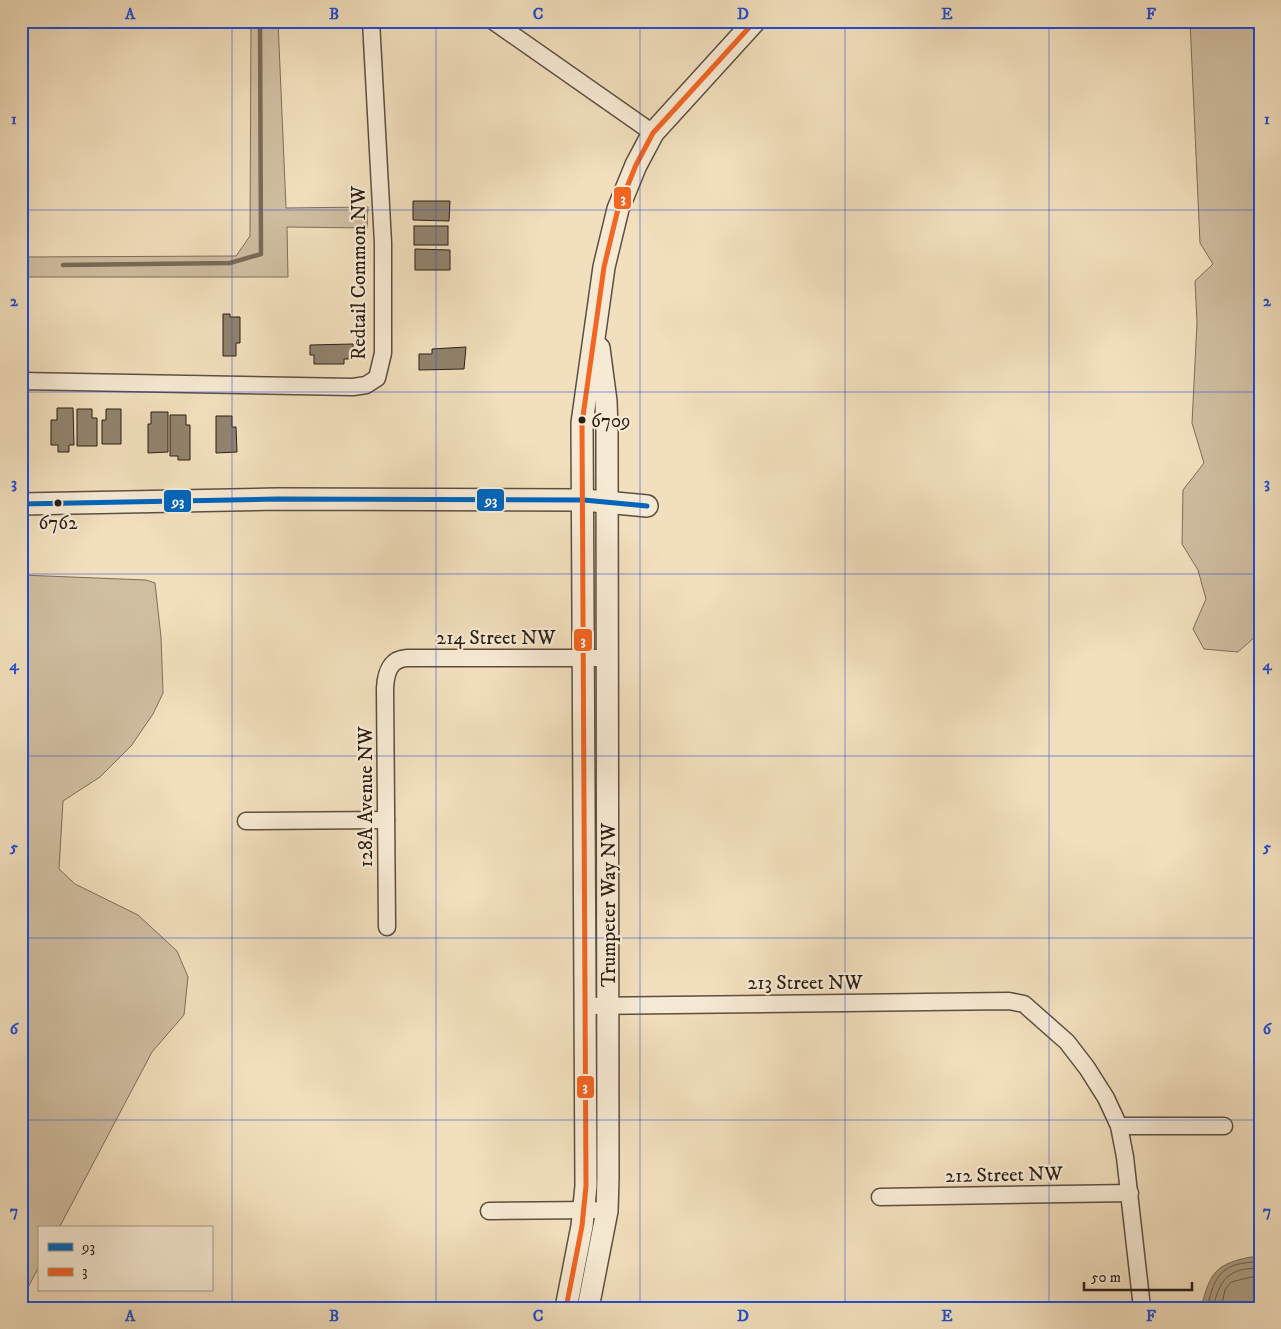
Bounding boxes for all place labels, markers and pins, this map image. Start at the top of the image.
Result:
place label: 6709 [591,410,631,433]
marker: 6709 [577,415,587,425]
marker: 6762 [53,498,63,508]
place label: 6762 [38,512,78,535]

